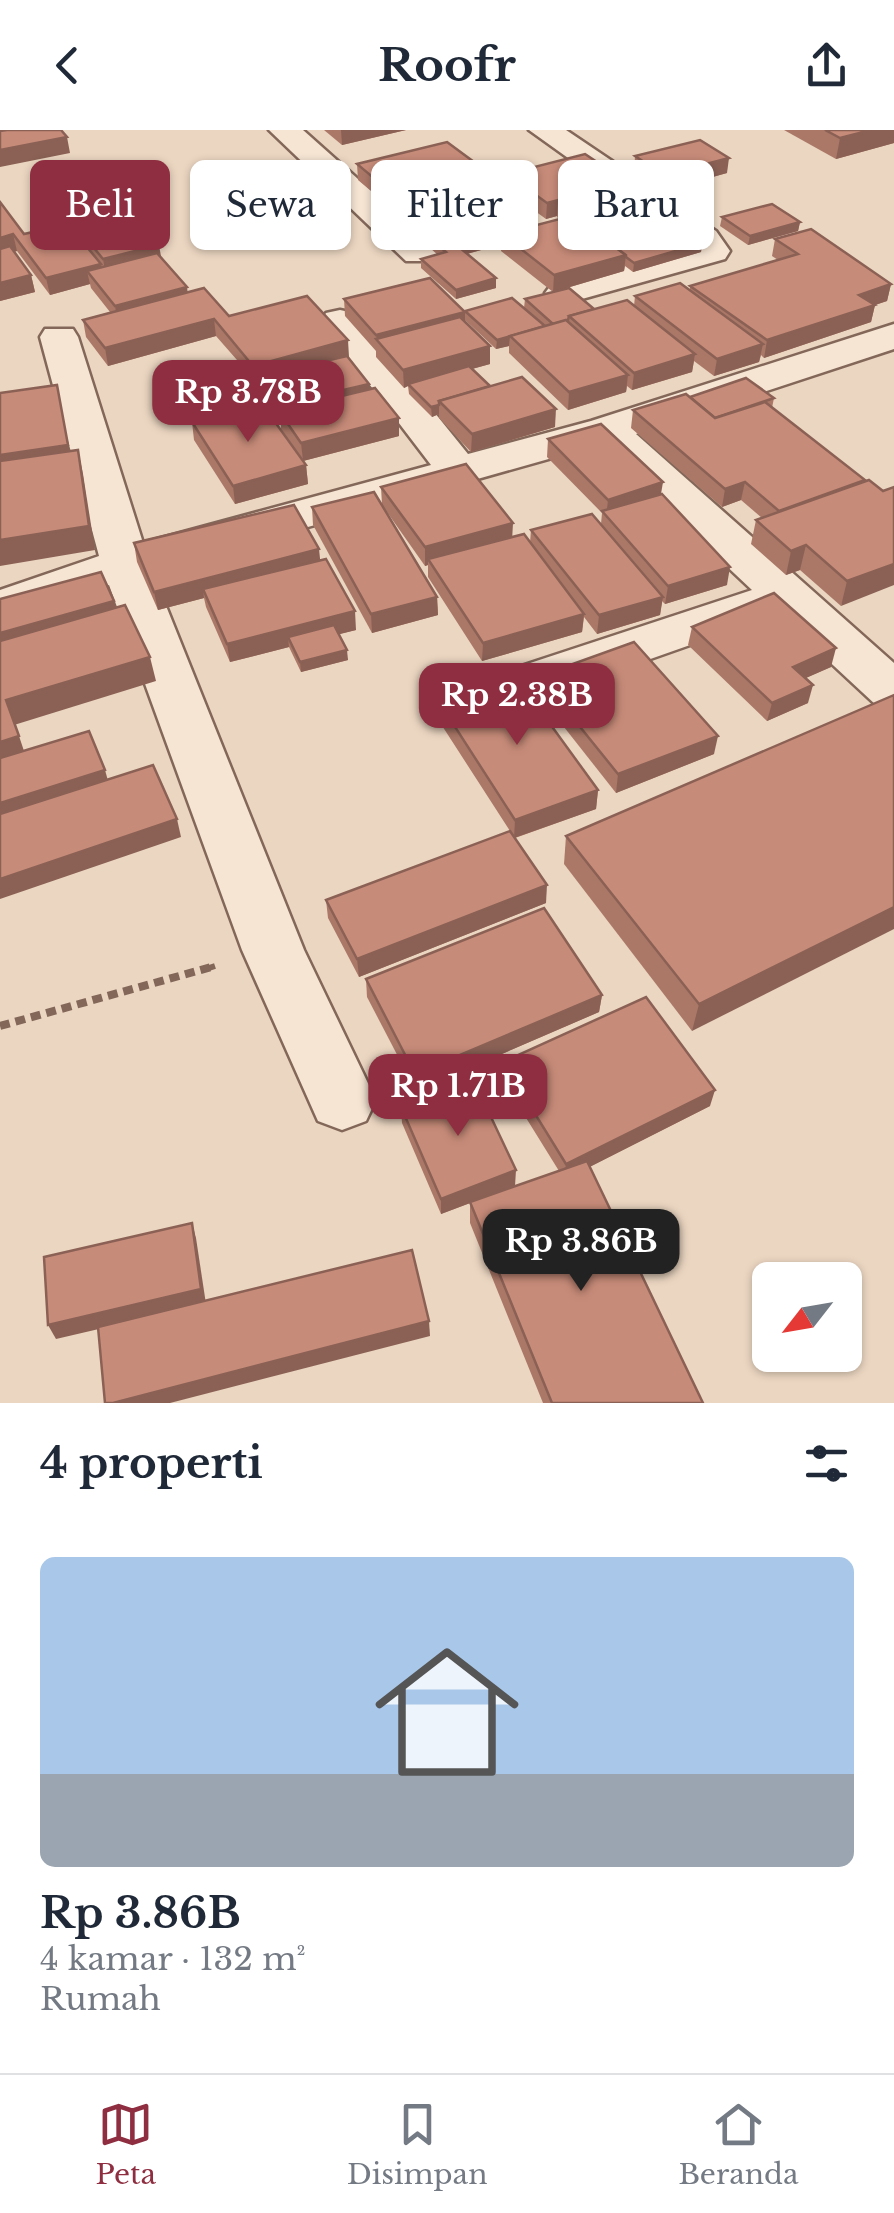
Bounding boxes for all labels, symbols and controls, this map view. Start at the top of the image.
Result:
text: Roofr [378,37,516,93]
icon: back [40,38,95,93]
icon: share [799,38,854,93]
chip: Beli [30,160,170,250]
chip: Sewa [190,160,351,250]
chip: Filter [371,160,538,250]
chip: Baru [558,160,714,250]
pin: Rp 3.78B [145,360,351,445]
text: Rp 3.78B [174,372,322,412]
pin: Rp 2.38B [414,663,620,748]
text: Rp 2.38B [441,675,593,715]
pin: Rp 1.71B [355,1054,561,1139]
text: Rp 1.71B [390,1066,526,1106]
pin: Rp 3.86B [478,1209,684,1294]
text: Rp 3.86B [505,1221,658,1261]
north arrow [752,1262,862,1372]
map controls [752,1262,862,1372]
icon: filters [799,1436,854,1491]
text: 4 properti [40,1437,263,1489]
icon: home [357,1622,537,1802]
text: Rp 3.86B [40,1887,241,1939]
text: 4 kamar · 132 m² [40,1939,306,1979]
text: Rumah [40,1979,161,2019]
tab: Peta [95,2097,156,2192]
tab: Disimpan [347,2097,487,2192]
tab: Beranda [678,2097,798,2192]

